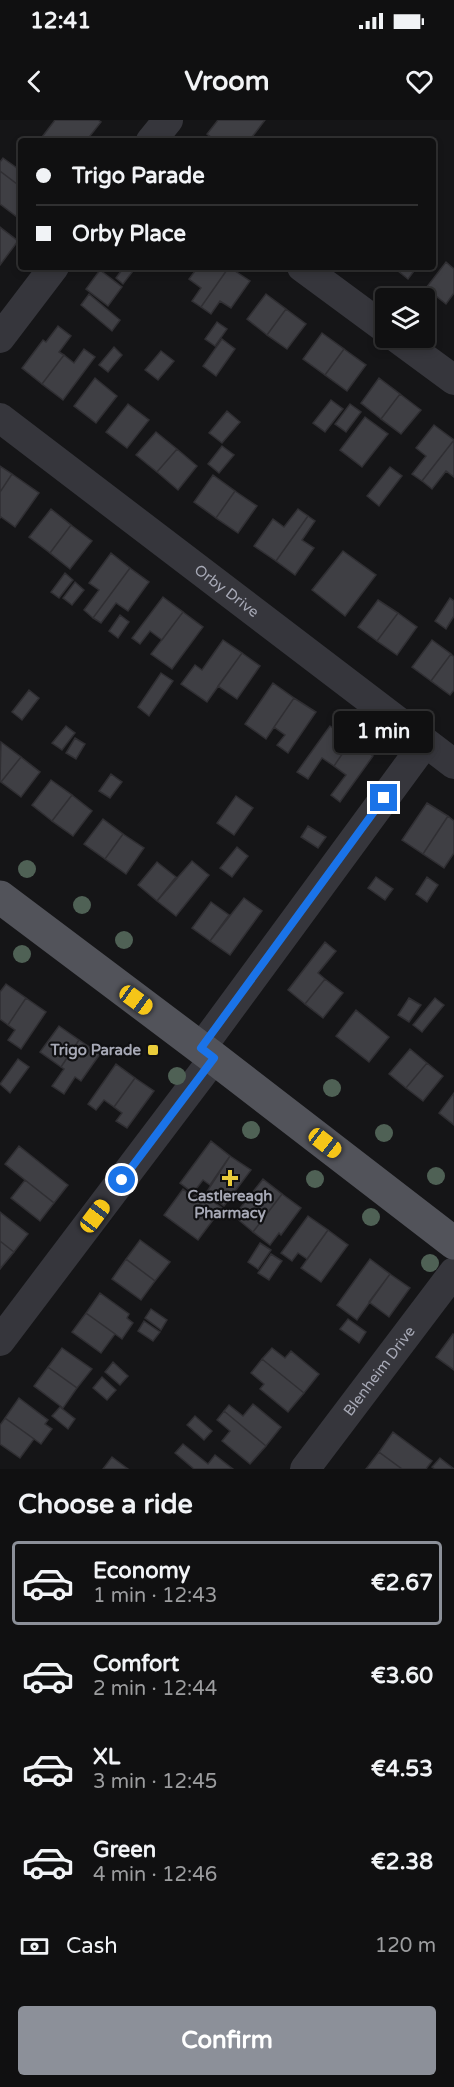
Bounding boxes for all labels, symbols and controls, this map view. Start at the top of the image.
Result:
text: 12:41 [30,8,91,34]
icon: back [18,65,51,98]
text: Vroom [184,65,270,98]
icon: heart [403,65,436,98]
text: Trigo Parade [72,163,205,189]
text: Orby Place [72,221,186,247]
map controls [375,288,435,348]
button: layers [375,288,435,348]
street label: Orby Drive [191,561,262,621]
callout: 1 min [334,711,434,753]
text: 1 min [357,720,410,744]
route end [370,784,397,811]
car [116,982,156,1018]
place label: Trigo Parade [50,1041,142,1060]
marker: Trigo Parade [146,1043,160,1057]
car [305,1125,345,1161]
route start [108,1166,135,1193]
marker: Castlereagh Pharmacy [223,1171,237,1185]
place label: Castlereagh Pharmacy [188,1187,273,1223]
car [77,1196,113,1236]
street label: Blenheim Drive [340,1322,419,1419]
text: Choose a ride [18,1488,193,1521]
icon: car [21,1556,75,1610]
text: Economy [93,1558,190,1584]
text: €2.67 [371,1570,433,1596]
text: 1 min · 12:43 [93,1584,217,1608]
icon: car [21,1649,75,1703]
text: Comfort [93,1651,179,1677]
text: €3.60 [371,1663,433,1689]
text: 2 min · 12:44 [93,1677,217,1701]
icon: car [21,1742,75,1796]
text: XL [93,1744,120,1770]
text: €4.53 [371,1756,433,1782]
text: 3 min · 12:45 [93,1770,217,1794]
icon: car [21,1835,75,1889]
text: Green [93,1837,156,1863]
text: €2.38 [371,1849,433,1875]
text: 4 min · 12:46 [93,1863,217,1887]
icon: cash [18,1930,51,1963]
text: Cash [66,1933,118,1959]
text: 120 m [375,1934,436,1958]
button: Confirm [18,2006,436,2075]

